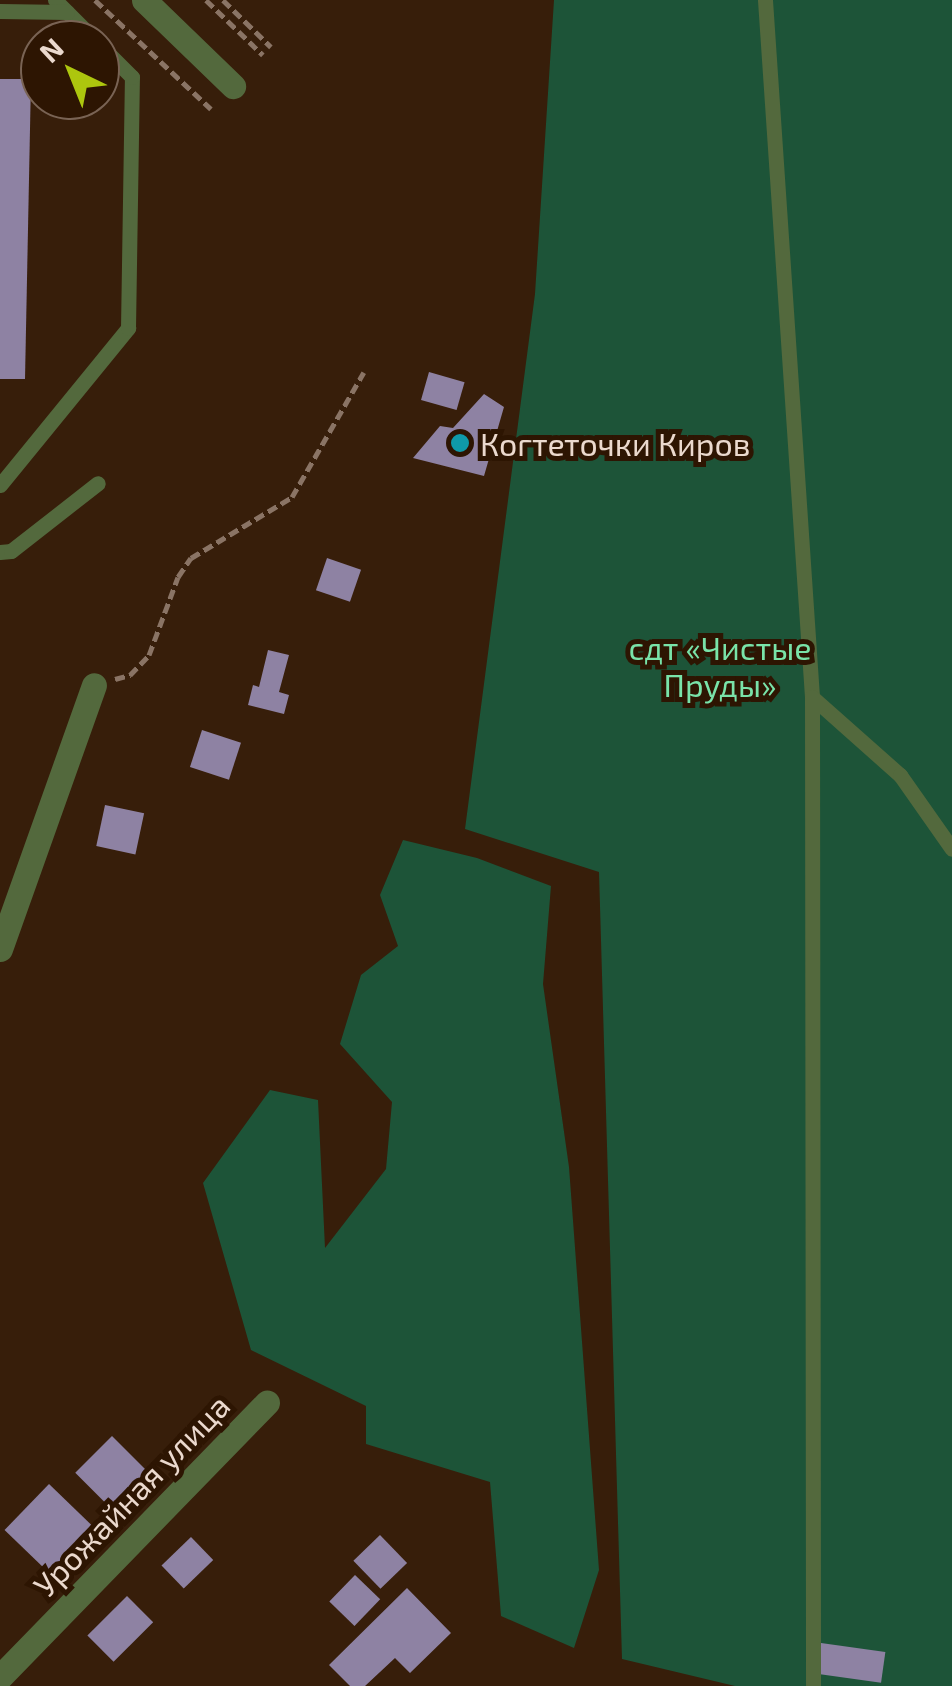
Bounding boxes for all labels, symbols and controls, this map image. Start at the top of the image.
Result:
north arrow [20,20,120,120]
text: N [32,30,70,69]
place label: Когтеточки Киров [480,424,751,462]
marker: Когтеточки Киров [449,432,471,454]
park label: сдт «Чистые Пруды» [628,629,812,704]
street label: Урожайная улица [25,1386,237,1604]

